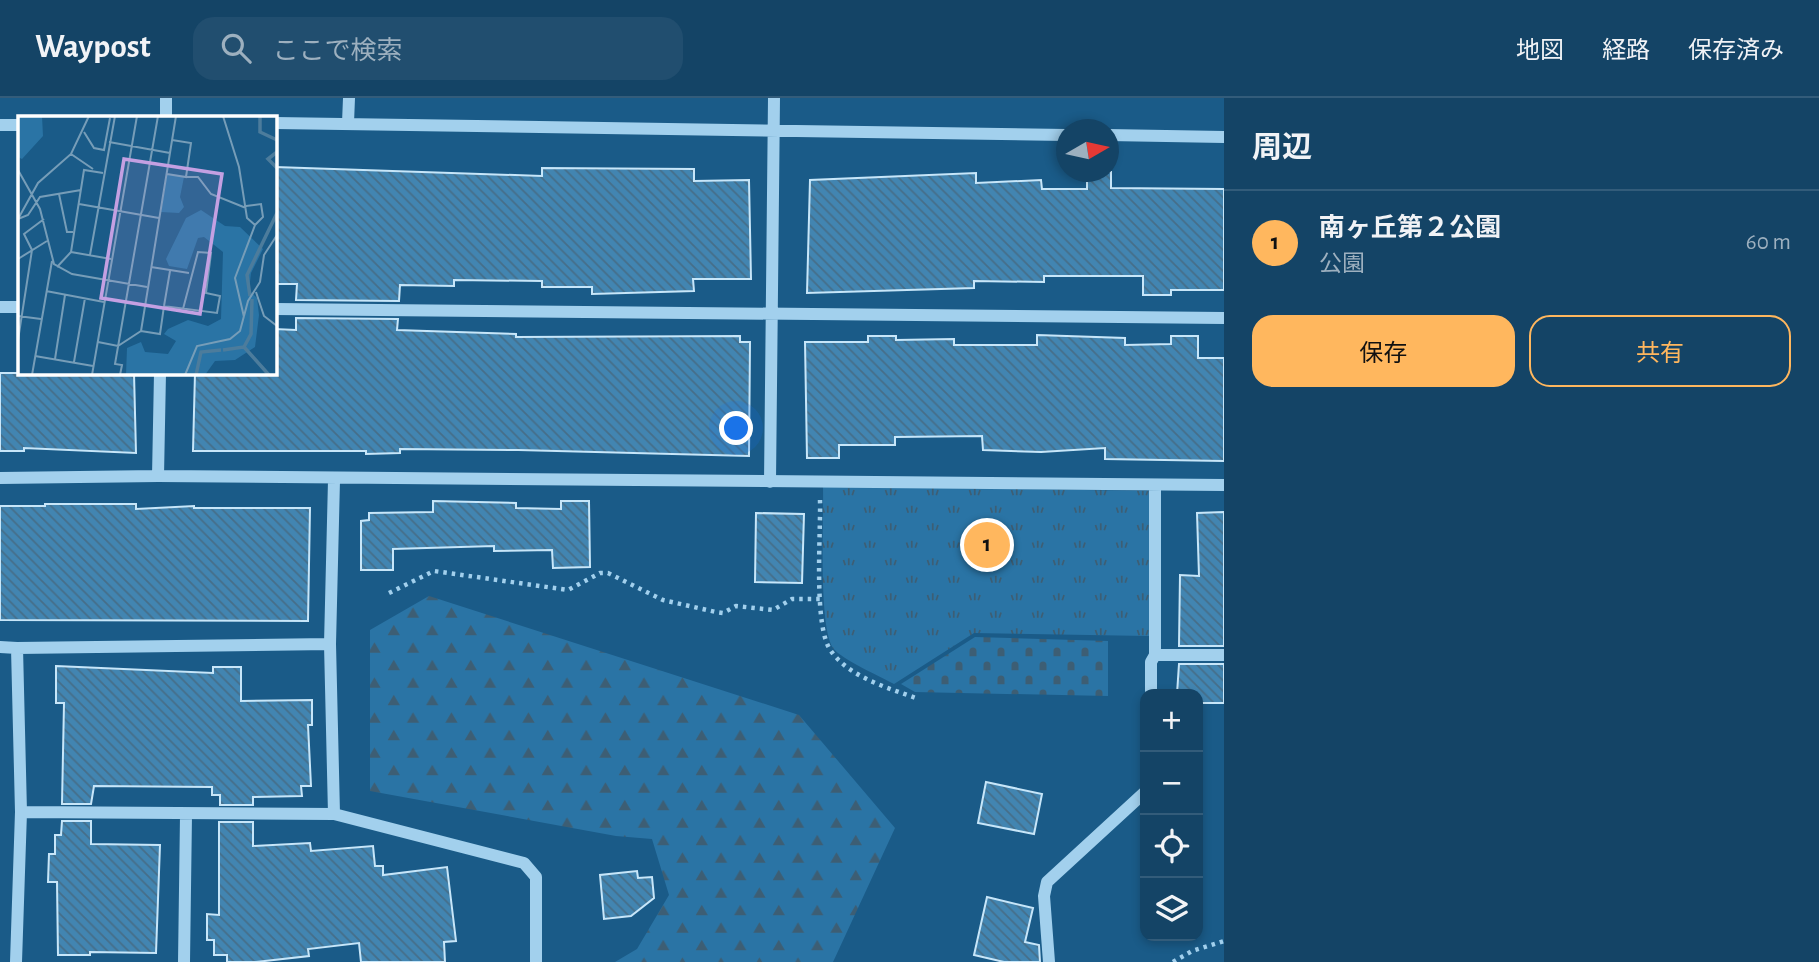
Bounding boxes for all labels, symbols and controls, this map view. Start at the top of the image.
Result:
search box [193,17,683,80]
icon: search [217,29,255,67]
text: Waypost [35,31,151,64]
text: ここで検索 [273,38,403,64]
text: 地図 [1516,39,1564,63]
text: 経路 [1602,39,1650,63]
text: 保存済み [1688,39,1784,63]
inset map [18,116,276,374]
north arrow [1056,119,1119,182]
text: 周辺 [1252,133,1312,163]
text: 南ヶ丘第２公園 [1319,215,1501,241]
text: 1 [1271,231,1279,254]
text: 60 m [1746,231,1791,254]
text: 公園 [1319,253,1365,276]
button: 保存 [1252,315,1515,387]
button: 共有 [1529,315,1791,387]
your location [719,411,753,445]
pin: 1 [964,519,1010,571]
map controls [1140,689,1203,941]
button: + [1140,689,1203,752]
button: − [1140,752,1203,815]
button: locate [1140,815,1203,878]
button: layers [1140,878,1203,941]

